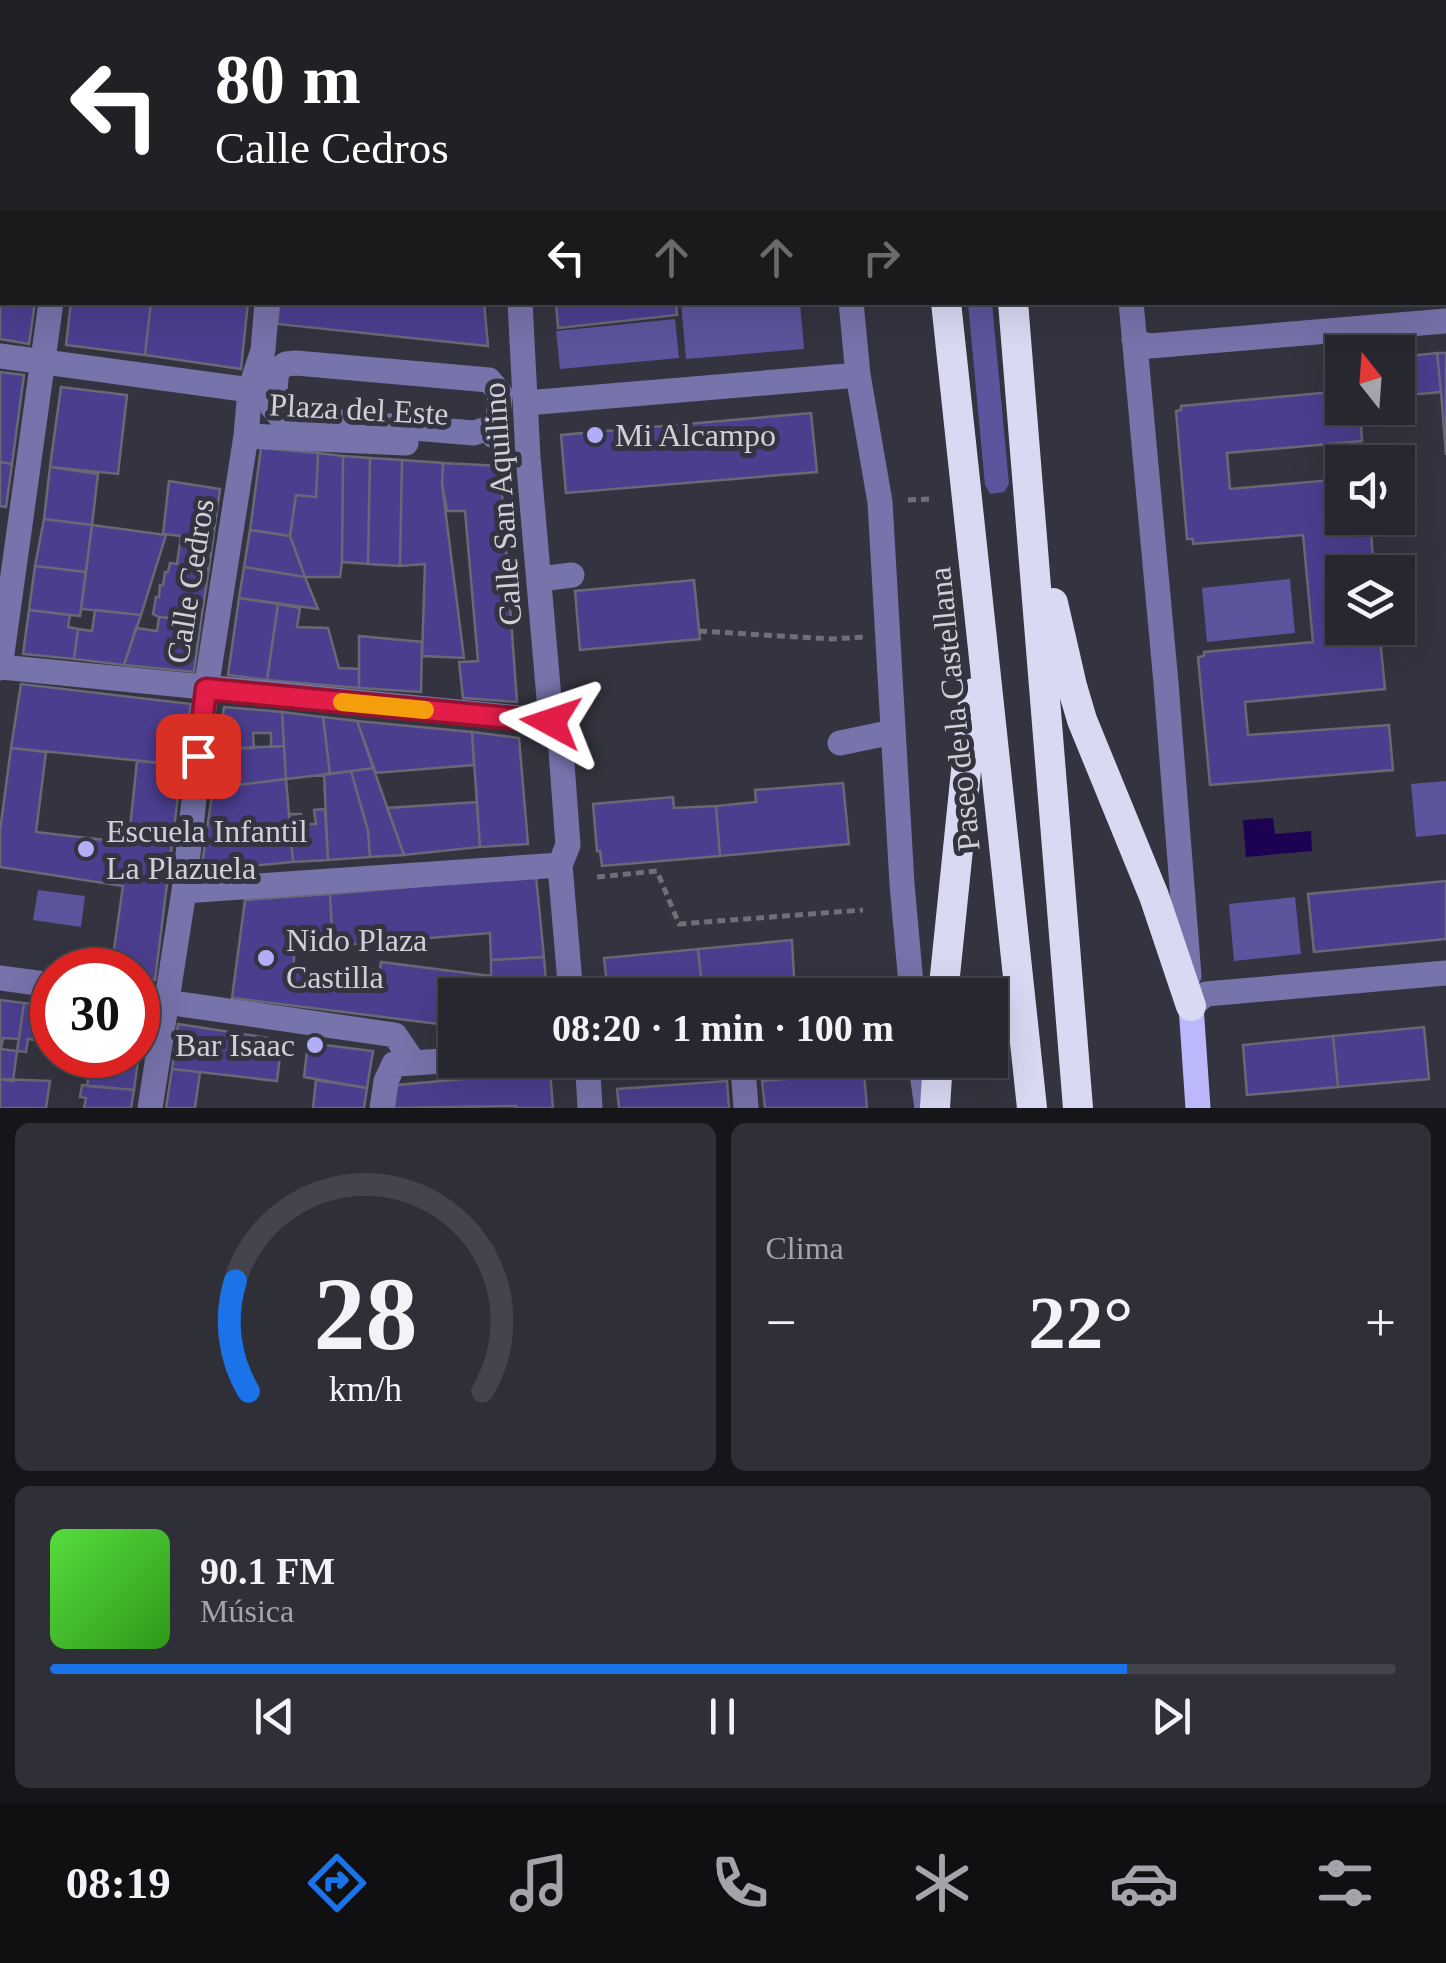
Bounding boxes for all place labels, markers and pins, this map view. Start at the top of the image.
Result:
place label: Mi Alcampo [615,417,776,453]
marker: Mi Alcampo [584,424,606,446]
pin [156,714,241,799]
place label: Escuela Infantil La Plazuela [106,813,308,886]
marker: Escuela Infantil La Plazuela [75,838,97,860]
place label: Nido Plaza Castilla [286,922,427,995]
marker: Nido Plaza Castilla [255,947,277,969]
place label: Bar Isaac [175,1027,295,1063]
marker: Bar Isaac [304,1034,326,1056]

